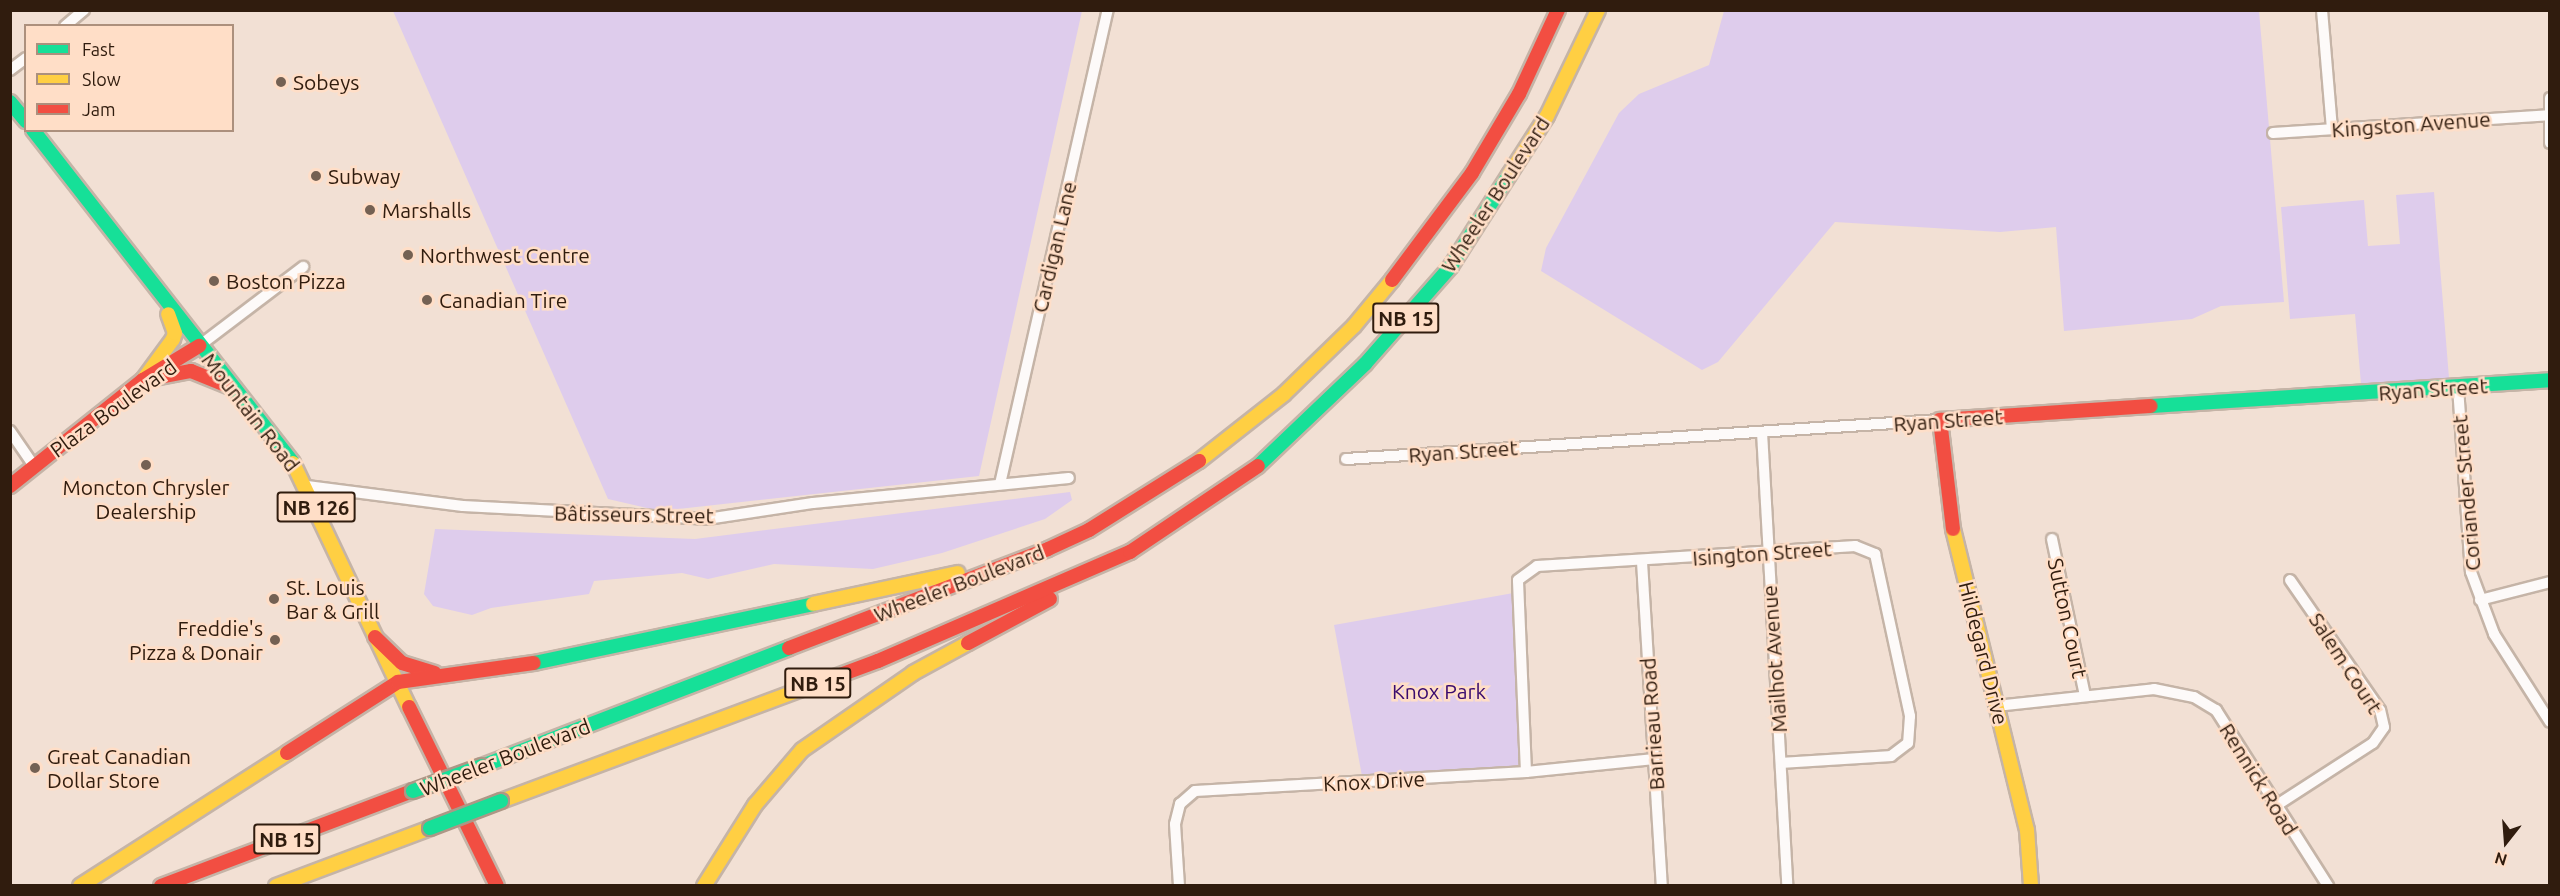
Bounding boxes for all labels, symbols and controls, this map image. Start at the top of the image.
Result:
legend [24,24,234,132]
text: Fast [82,39,115,59]
text: Slow [82,69,121,89]
place label: Sobeys [293,69,359,95]
marker: Sobeys [274,75,288,89]
text: Jam [82,99,116,119]
street label: Kingston Avenue [2331,106,2491,142]
street label: Wheeler Boulevard [1435,111,1555,277]
place label: Subway [328,163,400,189]
marker: Subway [309,169,323,183]
street label: Cardigan Lane [1027,179,1081,315]
place label: Marshalls [382,197,471,223]
marker: Marshalls [363,203,377,217]
place label: Northwest Centre [420,242,590,268]
marker: Northwest Centre [401,248,415,262]
place label: Boston Pizza [226,268,346,294]
marker: Boston Pizza [207,274,221,288]
place label: Canadian Tire [439,287,567,313]
marker: Canadian Tire [420,293,434,307]
road number: NB 15 [1372,301,1440,335]
street label: Mountain Road [197,348,305,476]
street label: Plaza Boulevard [45,354,181,462]
street label: Ryan Street [2378,373,2488,405]
street label: Ryan Street [1893,404,2003,436]
street label: Coriander Street [2447,414,2485,572]
street label: Ryan Street [1408,435,1518,467]
marker: Moncton Chrysler Dealership [139,458,153,472]
place label: Moncton Chrysler Dealership [62,474,230,524]
road number: NB 126 [276,490,356,524]
street label: Bâtisseurs Street [554,500,714,528]
street label: Isington Street [1691,536,1833,570]
street label: Wheeler Boulevard [870,539,1048,627]
street label: Sutton Court [2043,556,2093,680]
place label: St. Louis Bar & Grill [286,574,379,624]
street label: Hildegard Drive [1954,579,2014,727]
street label: Mailhot Avenue [1756,584,1792,734]
marker: St. Louis Bar & Grill [267,592,281,606]
street label: Salem Court [2304,608,2388,718]
place label: Freddie's Pizza & Donair [129,615,263,665]
marker: Freddie's Pizza & Donair [268,633,282,647]
street label: Barrieau Road [1635,657,1669,791]
road number: NB 15 [784,666,852,700]
park label: Knox Park [1392,678,1486,704]
street label: Wheeler Boulevard [416,713,594,801]
street label: Rennick Road [2215,718,2303,840]
place label: Great Canadian Dollar Store [47,743,191,793]
marker: Great Canadian Dollar Store [28,761,42,775]
street label: Knox Drive [1322,766,1426,796]
north arrow [2476,812,2536,872]
road number: NB 15 [252,822,322,856]
text: N [2492,849,2509,870]

